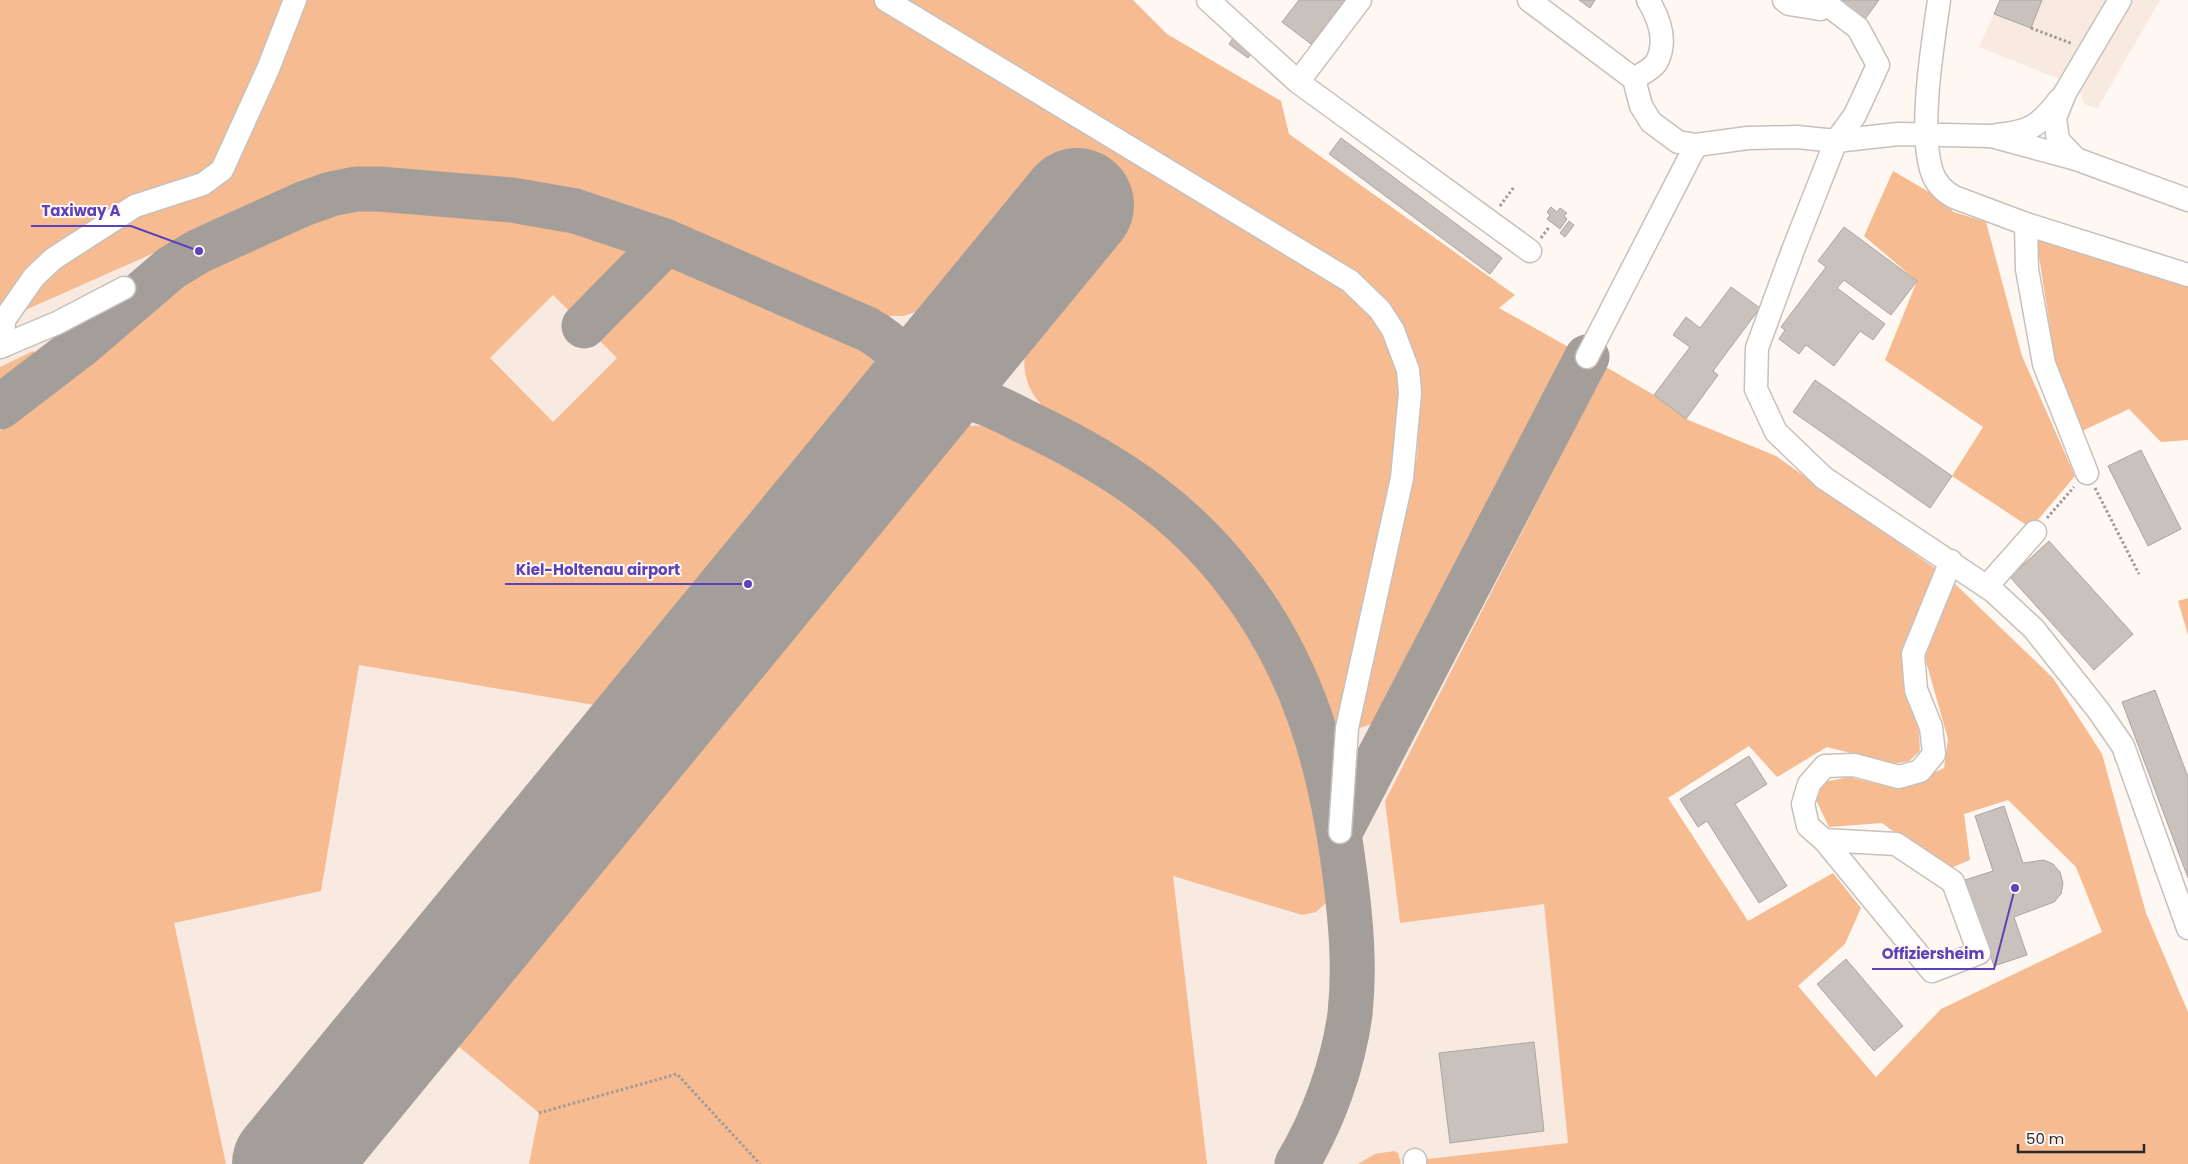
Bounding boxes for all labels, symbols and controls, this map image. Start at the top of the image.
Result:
callout: Taxiway A [31,196,131,226]
text: Taxiway A [41,200,121,221]
callout: Kiel-Holtenau airport [505,554,690,584]
text: Kiel-Holtenau airport [516,559,680,580]
callout: Offiziersheim [1872,939,1994,969]
text: Offiziersheim [1882,943,1984,964]
scale bar [2018,1122,2144,1154]
text: 50 m [2026,1128,2064,1149]

